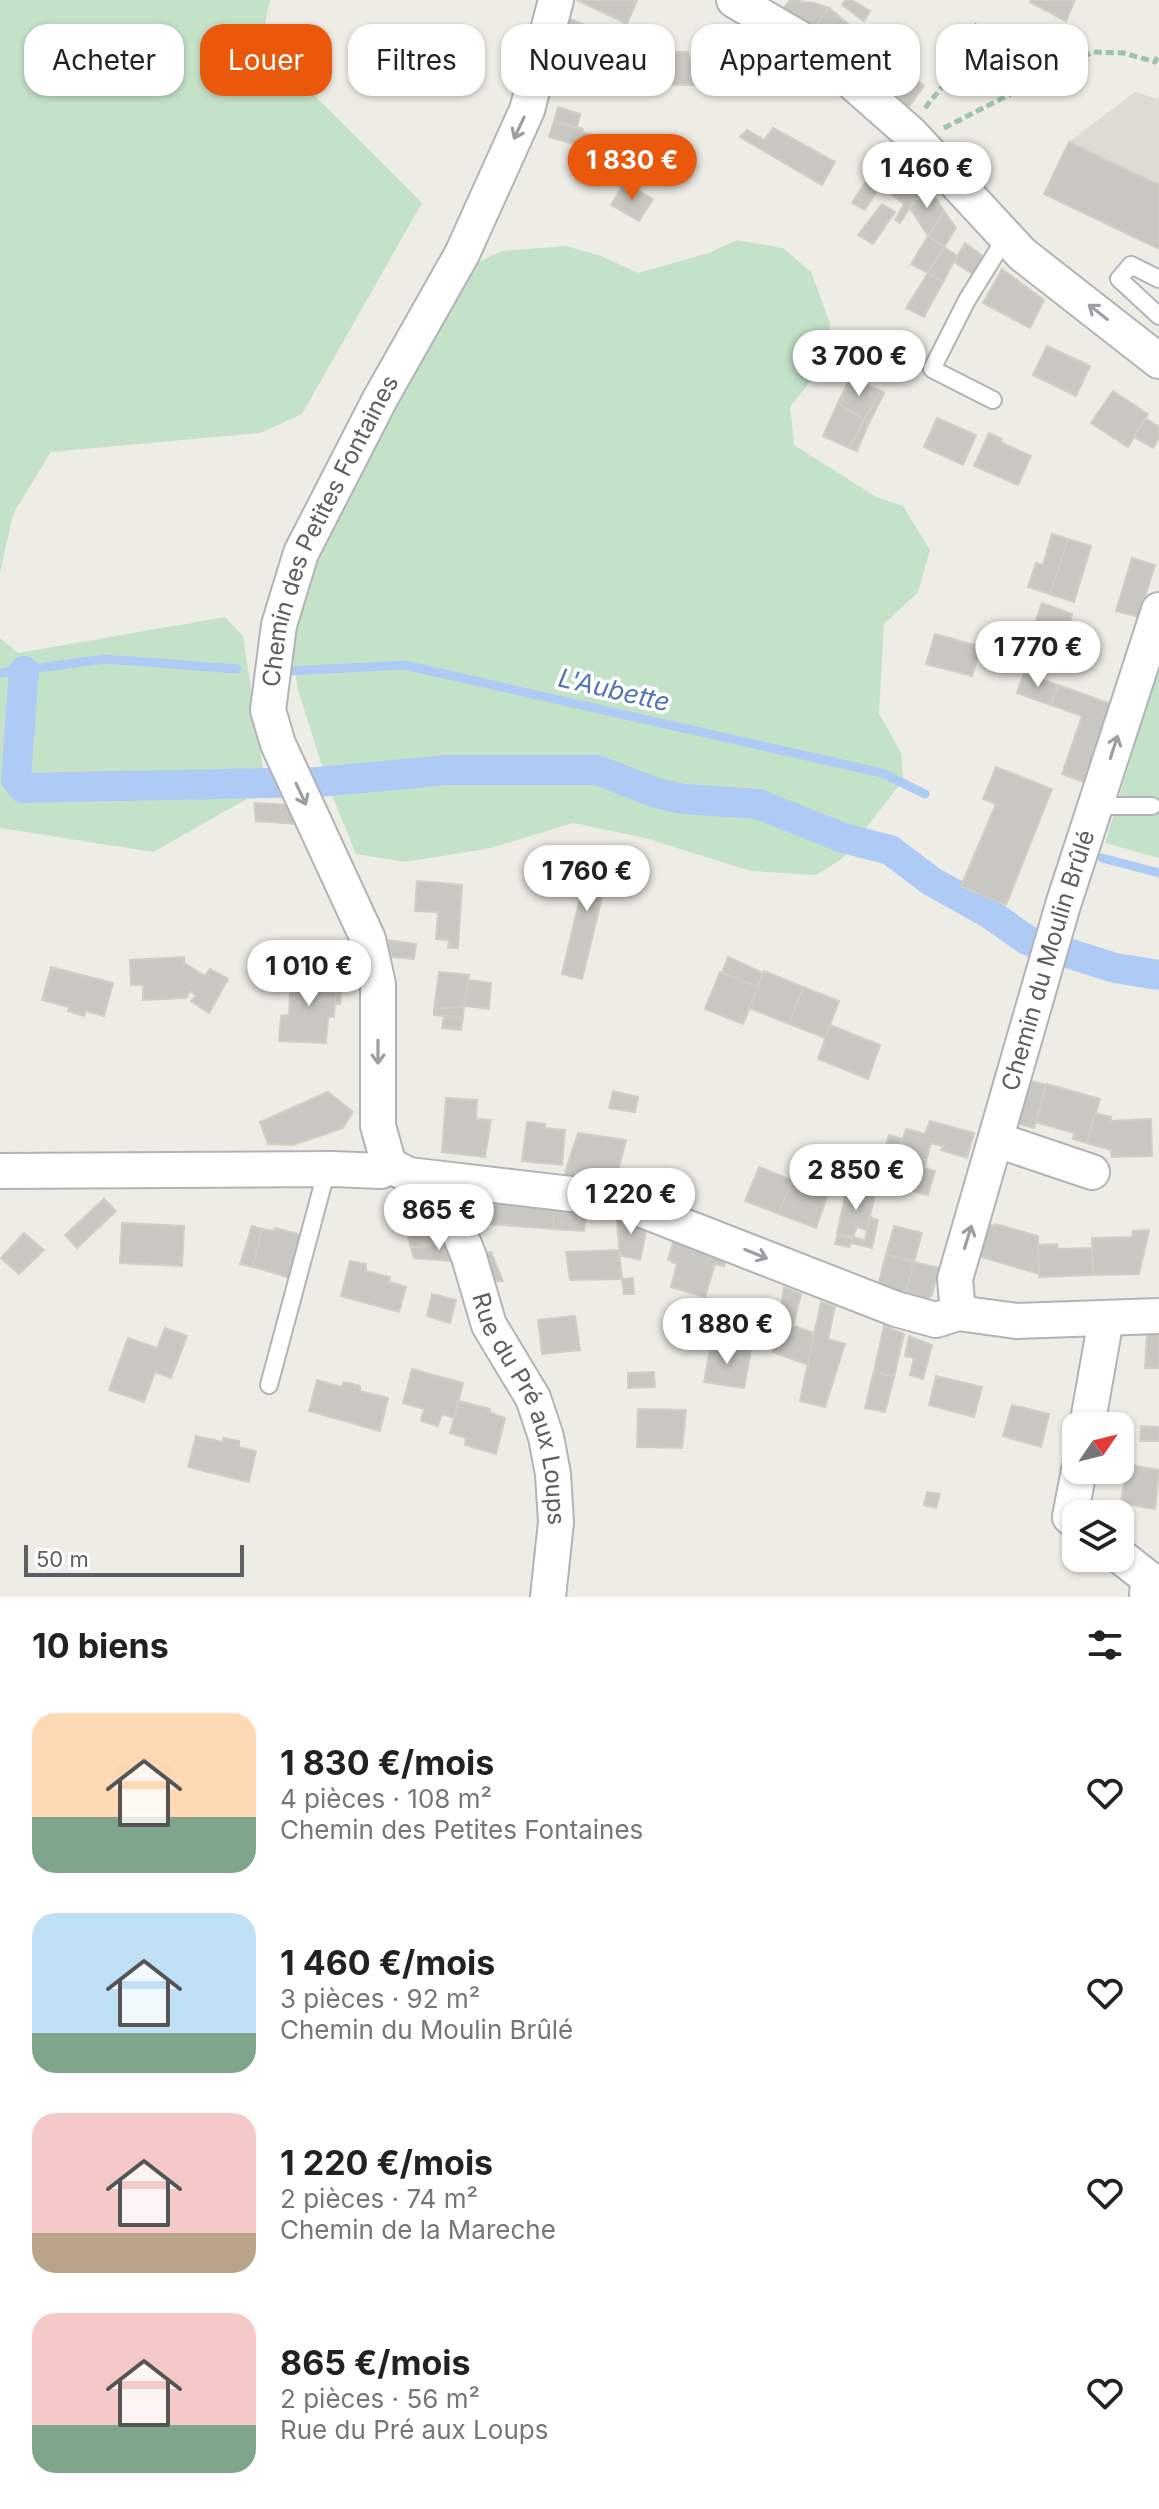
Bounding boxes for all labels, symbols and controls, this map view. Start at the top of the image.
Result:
chip: Acheter [24,24,184,96]
chip: Louer [200,24,332,96]
chip: Filtres [348,24,485,96]
chip: Nouveau [501,24,675,96]
chip: Appartement [691,24,920,96]
chip: Maison [936,24,1088,96]
one-way arrow [511,116,526,140]
pin: 1 830 € [558,134,706,202]
pin: 1 460 € [853,142,1001,210]
text: 1 830 € [586,144,678,175]
text: 1 460 € [880,152,974,183]
one-way arrow [1088,304,1109,321]
pin: 3 700 € [785,330,933,398]
text: 3 700 € [811,340,907,371]
street label: Chemin des Petites Fontaines [256,370,404,689]
pin: 1 770 € [964,621,1112,689]
text: 1 770 € [993,631,1083,662]
water label: L'Aubette [555,662,673,717]
one-way arrow [1108,735,1123,760]
one-way arrow [294,782,309,806]
street label: Chemin du Moulin Brûlé [995,826,1100,1094]
pin: 1 760 € [513,845,661,913]
text: 1 760 € [542,855,632,886]
pin: 1 010 € [235,940,383,1008]
text: 1 010 € [265,950,353,981]
one-way arrow [370,1038,386,1065]
pin: 2 850 € [782,1144,930,1212]
text: 2 850 € [807,1154,905,1185]
pin: 1 220 € [557,1168,705,1236]
text: 1 220 € [585,1178,677,1209]
pin: 865 € [383,1184,495,1252]
text: 865 € [402,1194,476,1225]
one-way arrow [961,1225,976,1251]
one-way arrow [743,1247,768,1262]
street label: Rue du Pré aux Loups [466,1289,571,1526]
pin: 1 880 € [653,1298,801,1366]
text: 1 880 € [681,1308,773,1339]
north arrow [1062,1412,1134,1484]
map controls [1062,1412,1134,1572]
button: layers [1062,1500,1134,1572]
scale bar [24,1541,244,1577]
text: 50 m [36,1546,89,1572]
icon: filters [1083,1623,1127,1667]
text: 10 biens [32,1625,169,1666]
text: 1 830 €/mois [280,1742,494,1783]
icon: home [96,1745,192,1841]
icon: heart [1083,1771,1127,1815]
text: 4 pièces · 108 m² [280,1783,492,1814]
text: Chemin des Petites Fontaines [280,1814,643,1845]
text: 1 460 €/mois [280,1942,495,1983]
icon: home [96,1945,192,2041]
icon: heart [1083,1971,1127,2015]
text: 3 pièces · 92 m² [280,1983,480,2014]
text: Chemin du Moulin Brûlé [280,2014,573,2045]
text: 1 220 €/mois [280,2142,493,2183]
icon: home [96,2145,192,2241]
icon: heart [1083,2171,1127,2215]
text: 2 pièces · 74 m² [280,2183,478,2214]
text: Chemin de la Mareche [280,2214,556,2245]
text: 865 €/mois [280,2342,471,2383]
icon: home [96,2345,192,2441]
icon: heart [1083,2371,1127,2415]
text: 2 pièces · 56 m² [280,2383,480,2414]
text: Rue du Pré aux Loups [280,2414,548,2445]

